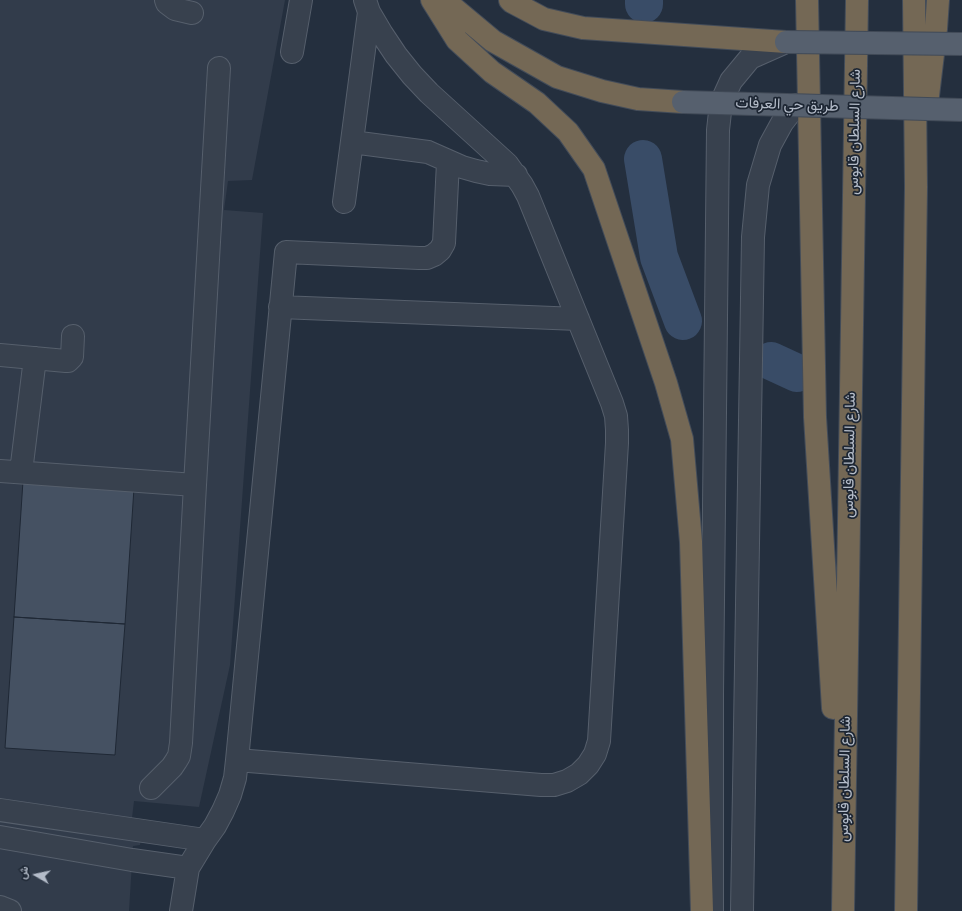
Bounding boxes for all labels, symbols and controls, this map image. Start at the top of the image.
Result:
street label: شارع السلطان قابوس [845,69,865,195]
street label: طريق حي العرفات [735,94,839,116]
street label: شارع السلطان قابوس [840,392,860,518]
street label: شارع السلطان قابوس [835,716,855,842]
north arrow [16,855,56,895]
text: ش [16,865,31,881]

